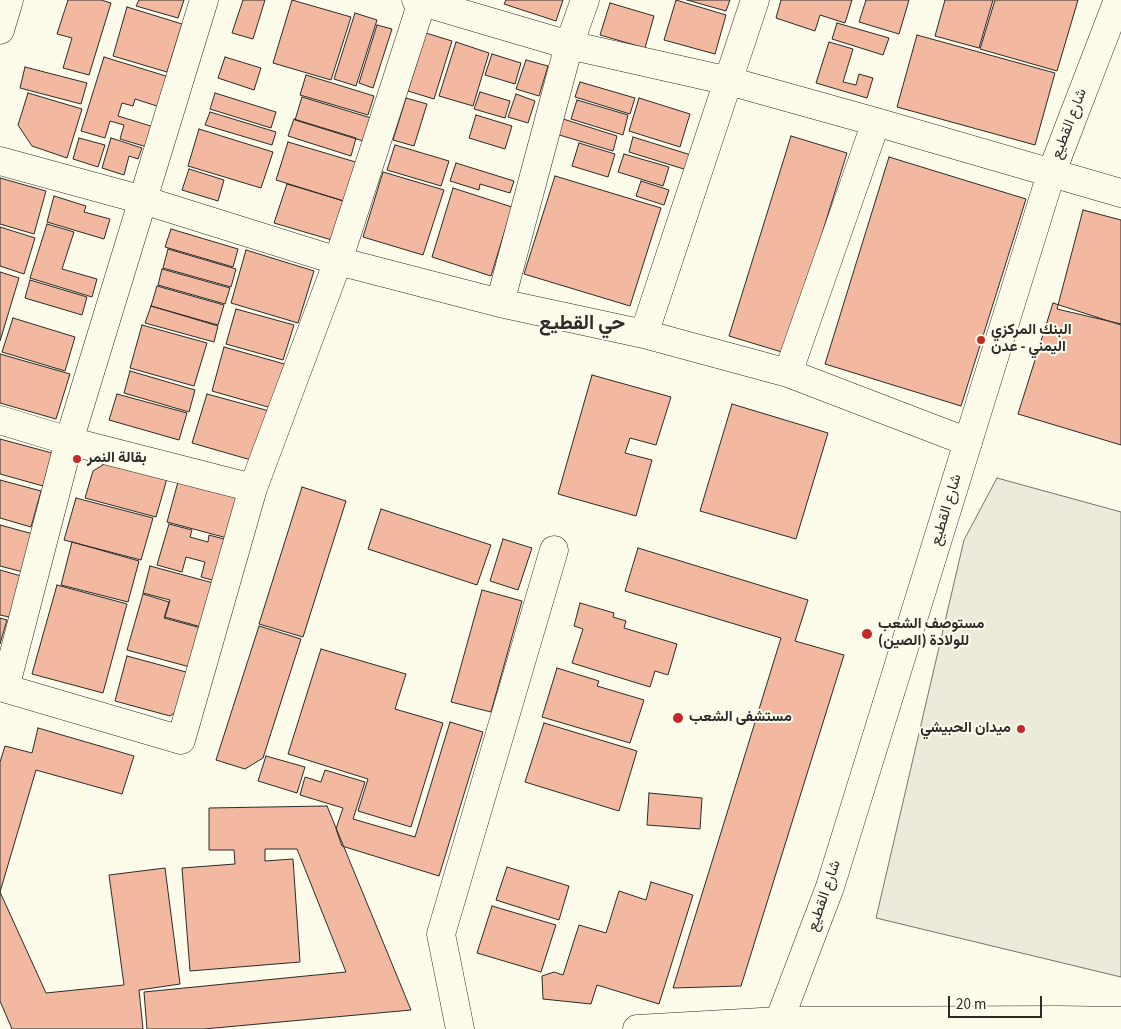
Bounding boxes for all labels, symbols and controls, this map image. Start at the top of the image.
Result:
street label: شارع القطيع [1048,86,1092,162]
district label: حي القطيع [539,313,625,337]
place label: البنك المركزي اليمني - عدن [991,322,1072,357]
marker: البنك المركزي اليمني - عدن [975,334,987,346]
place label: بقالة النمر [87,450,147,468]
marker: بقالة النمر [71,453,83,465]
street label: شارع القطيع [928,472,966,548]
place label: مستوصف الشعب (الصين) للولادة [878,616,984,651]
marker: مستوصف الشعب (الصين) للولادة [860,627,874,641]
place label: مستشفى الشعب [689,709,792,727]
marker: مستشفى الشعب [671,711,685,725]
place label: ميدان الحبيشي [920,720,1011,738]
marker: ميدان الحبيشي [1015,723,1027,735]
street label: شارع القطيع [804,858,846,934]
scale bar [951,986,1045,1018]
text: 20 m [956,994,986,1015]

